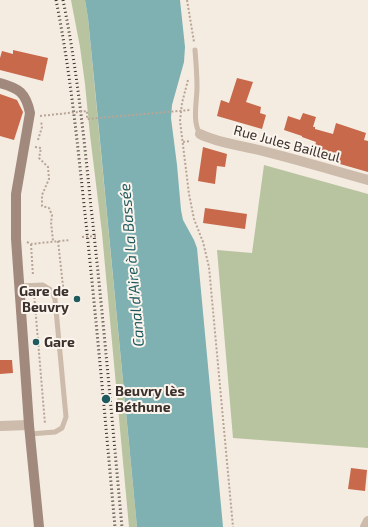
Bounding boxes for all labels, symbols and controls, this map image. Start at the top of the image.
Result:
street label: Rue Jules Bailleul [232,122,342,166]
water label: Canal d'Aire à La Bassée [116,183,148,347]
place label: Gare de Beuvry [19,283,69,316]
marker: Gare de Beuvry [72,294,82,304]
place label: Gare [44,334,75,350]
marker: Gare [31,337,41,347]
place label: Beuvry lès Béthune [115,383,185,416]
marker: Beuvry lès Béthune [100,393,112,405]

